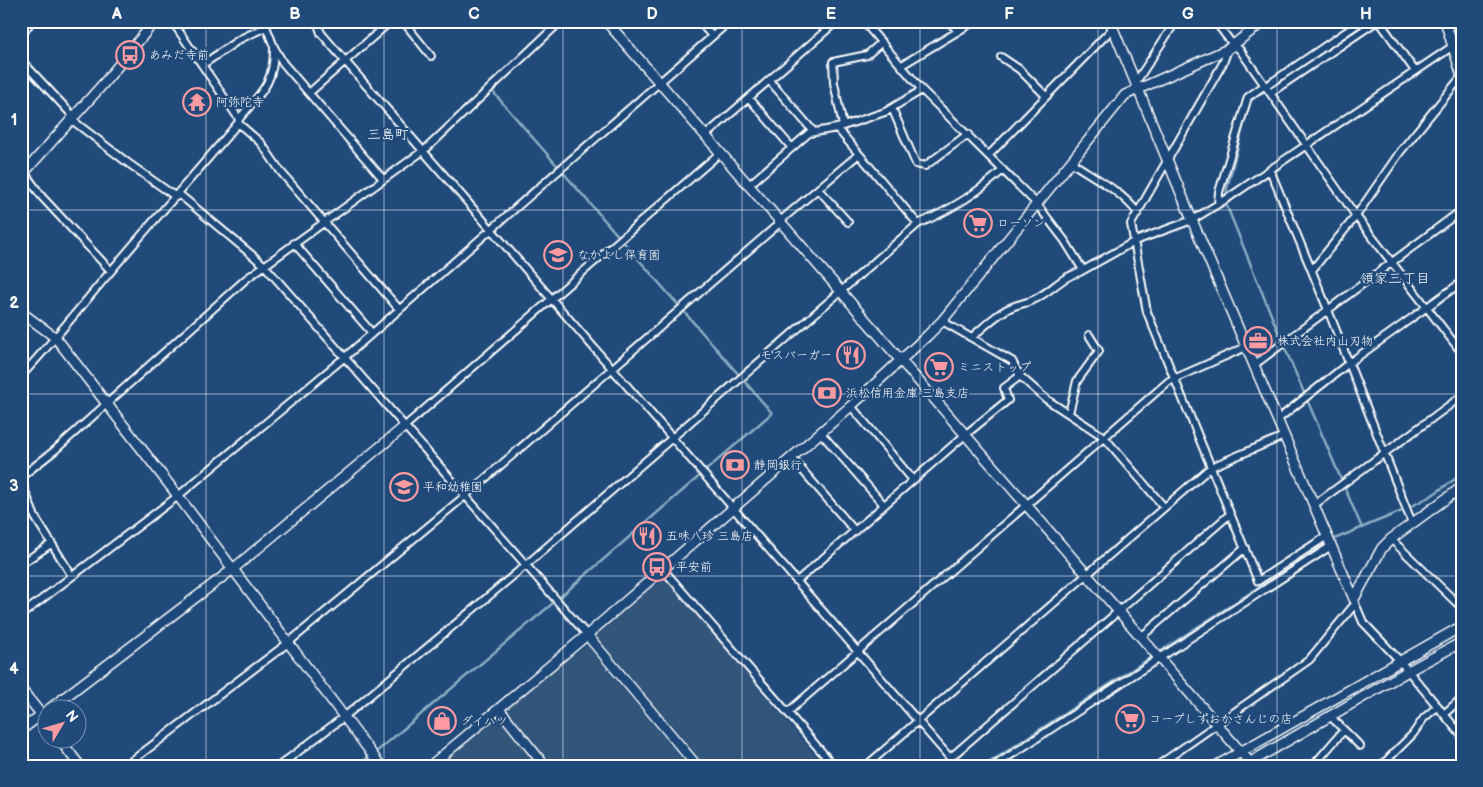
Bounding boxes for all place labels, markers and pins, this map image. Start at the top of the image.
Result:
bus stop icon: あみだ寺前 [115,40,145,70]
place label: あみだ寺前 [149,48,209,63]
temple icon: 阿弥陀寺 [182,87,212,117]
place label: 阿弥陀寺 [216,95,264,110]
supermarket icon: ローソン [963,208,993,238]
place label: ローソン [997,216,1045,231]
school or university icon: なかよし保育園 [543,240,573,270]
place label: なかよし保育園 [577,248,661,263]
office icon: 株式会社内山刃物 [1243,326,1273,356]
place label: 株式会社内山刃物 [1277,334,1373,349]
restaurant icon: モスバーガー [836,340,866,370]
place label: モスバーガー [760,348,832,363]
supermarket icon: ミニストップ [924,352,954,382]
place label: ミニストップ [958,360,1031,375]
bank icon: 浜松信用金庫 三島支店 [812,378,842,408]
place label: 浜松信用金庫 三島支店 [846,386,969,401]
bank icon: 静岡銀行 [720,450,750,480]
place label: 静岡銀行 [754,458,802,473]
school or university icon: 平和幼稚園 [389,472,419,502]
place label: 平和幼稚園 [423,480,483,495]
restaurant icon: 五味八珍 三島店 [632,521,662,551]
place label: 五味八珍 三島店 [666,529,753,544]
bus stop icon: 平安前 [642,552,672,582]
place label: 平安前 [676,560,712,575]
supermarket icon: コープしずおかさんじの店 [1115,704,1145,734]
shop icon: ダイハツ [427,706,457,736]
place label: コープしずおかさんじの店 [1149,712,1293,727]
place label: ダイハツ [461,714,508,729]

